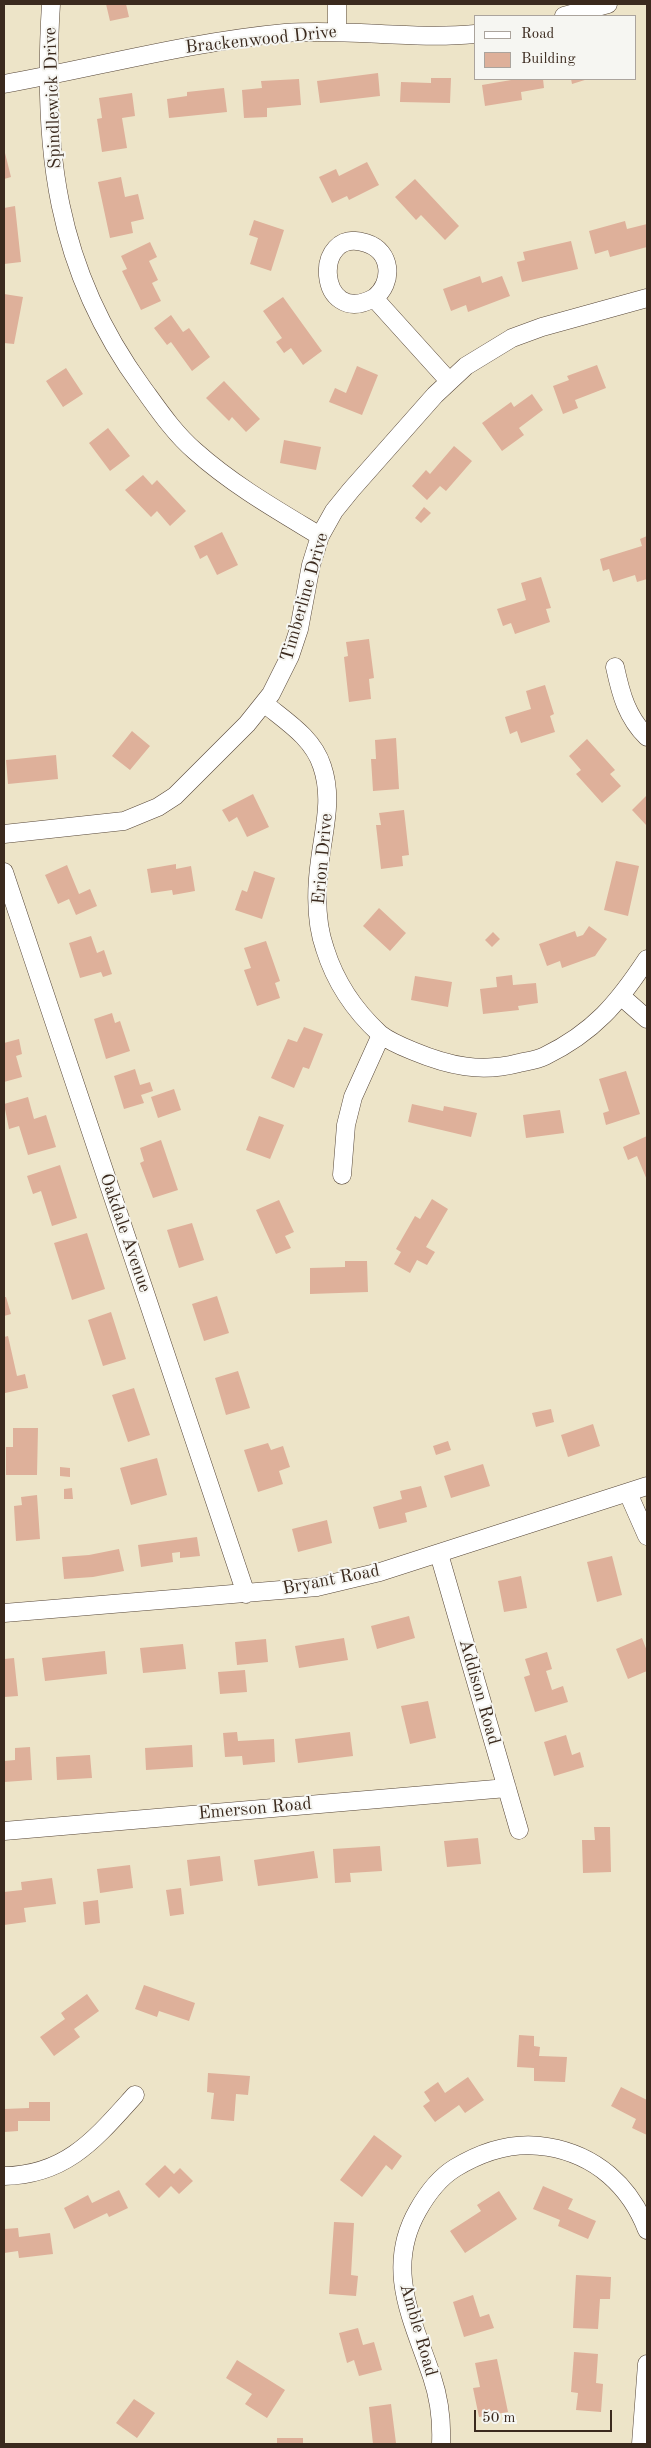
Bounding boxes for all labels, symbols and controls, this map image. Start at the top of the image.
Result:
legend [473,15,636,80]
street label: Brackenwood Drive [184,21,338,59]
street label: Spindlewick Drive [40,27,66,169]
text: Road [521,27,554,42]
text: Building [521,52,576,67]
street label: Timberline Drive [276,530,334,664]
street label: Erion Drive [308,812,338,906]
street label: Oakdale Avenue [95,1171,155,1295]
street label: Bryant Road [280,1560,382,1600]
street label: Addison Road [454,1637,504,1747]
street label: Emerson Road [197,1793,313,1825]
street label: Amble Road [394,2281,442,2379]
scale bar [476,2400,614,2432]
text: 50 m [482,2411,516,2426]

